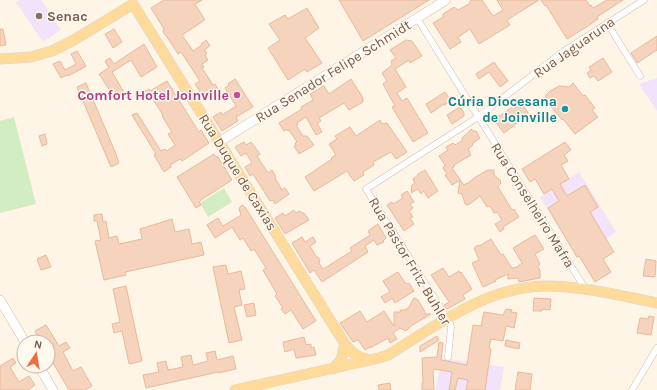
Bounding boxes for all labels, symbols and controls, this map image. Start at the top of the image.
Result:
place label: Senac [47,8,88,25]
marker: Senac [34,11,44,21]
street label: Rua Jaguaruna [530,13,618,82]
street label: Rua Senador Felipe Schmidt [252,16,414,126]
place label: Comfort Hotel Joinville [77,87,229,104]
marker: Comfort Hotel Joinville [232,90,242,100]
place label: Cúria Diocesana de Joinville [448,93,557,126]
marker: Cúria Diocesana de Joinville [560,104,570,114]
street label: Rua Duque de Caxias [195,111,280,234]
street label: Rua Conselheiro Mafra [487,140,578,271]
street label: Rua Pastor Fritz Buhler [365,194,455,329]
north arrow [16,334,56,374]
text: N [33,338,43,352]

